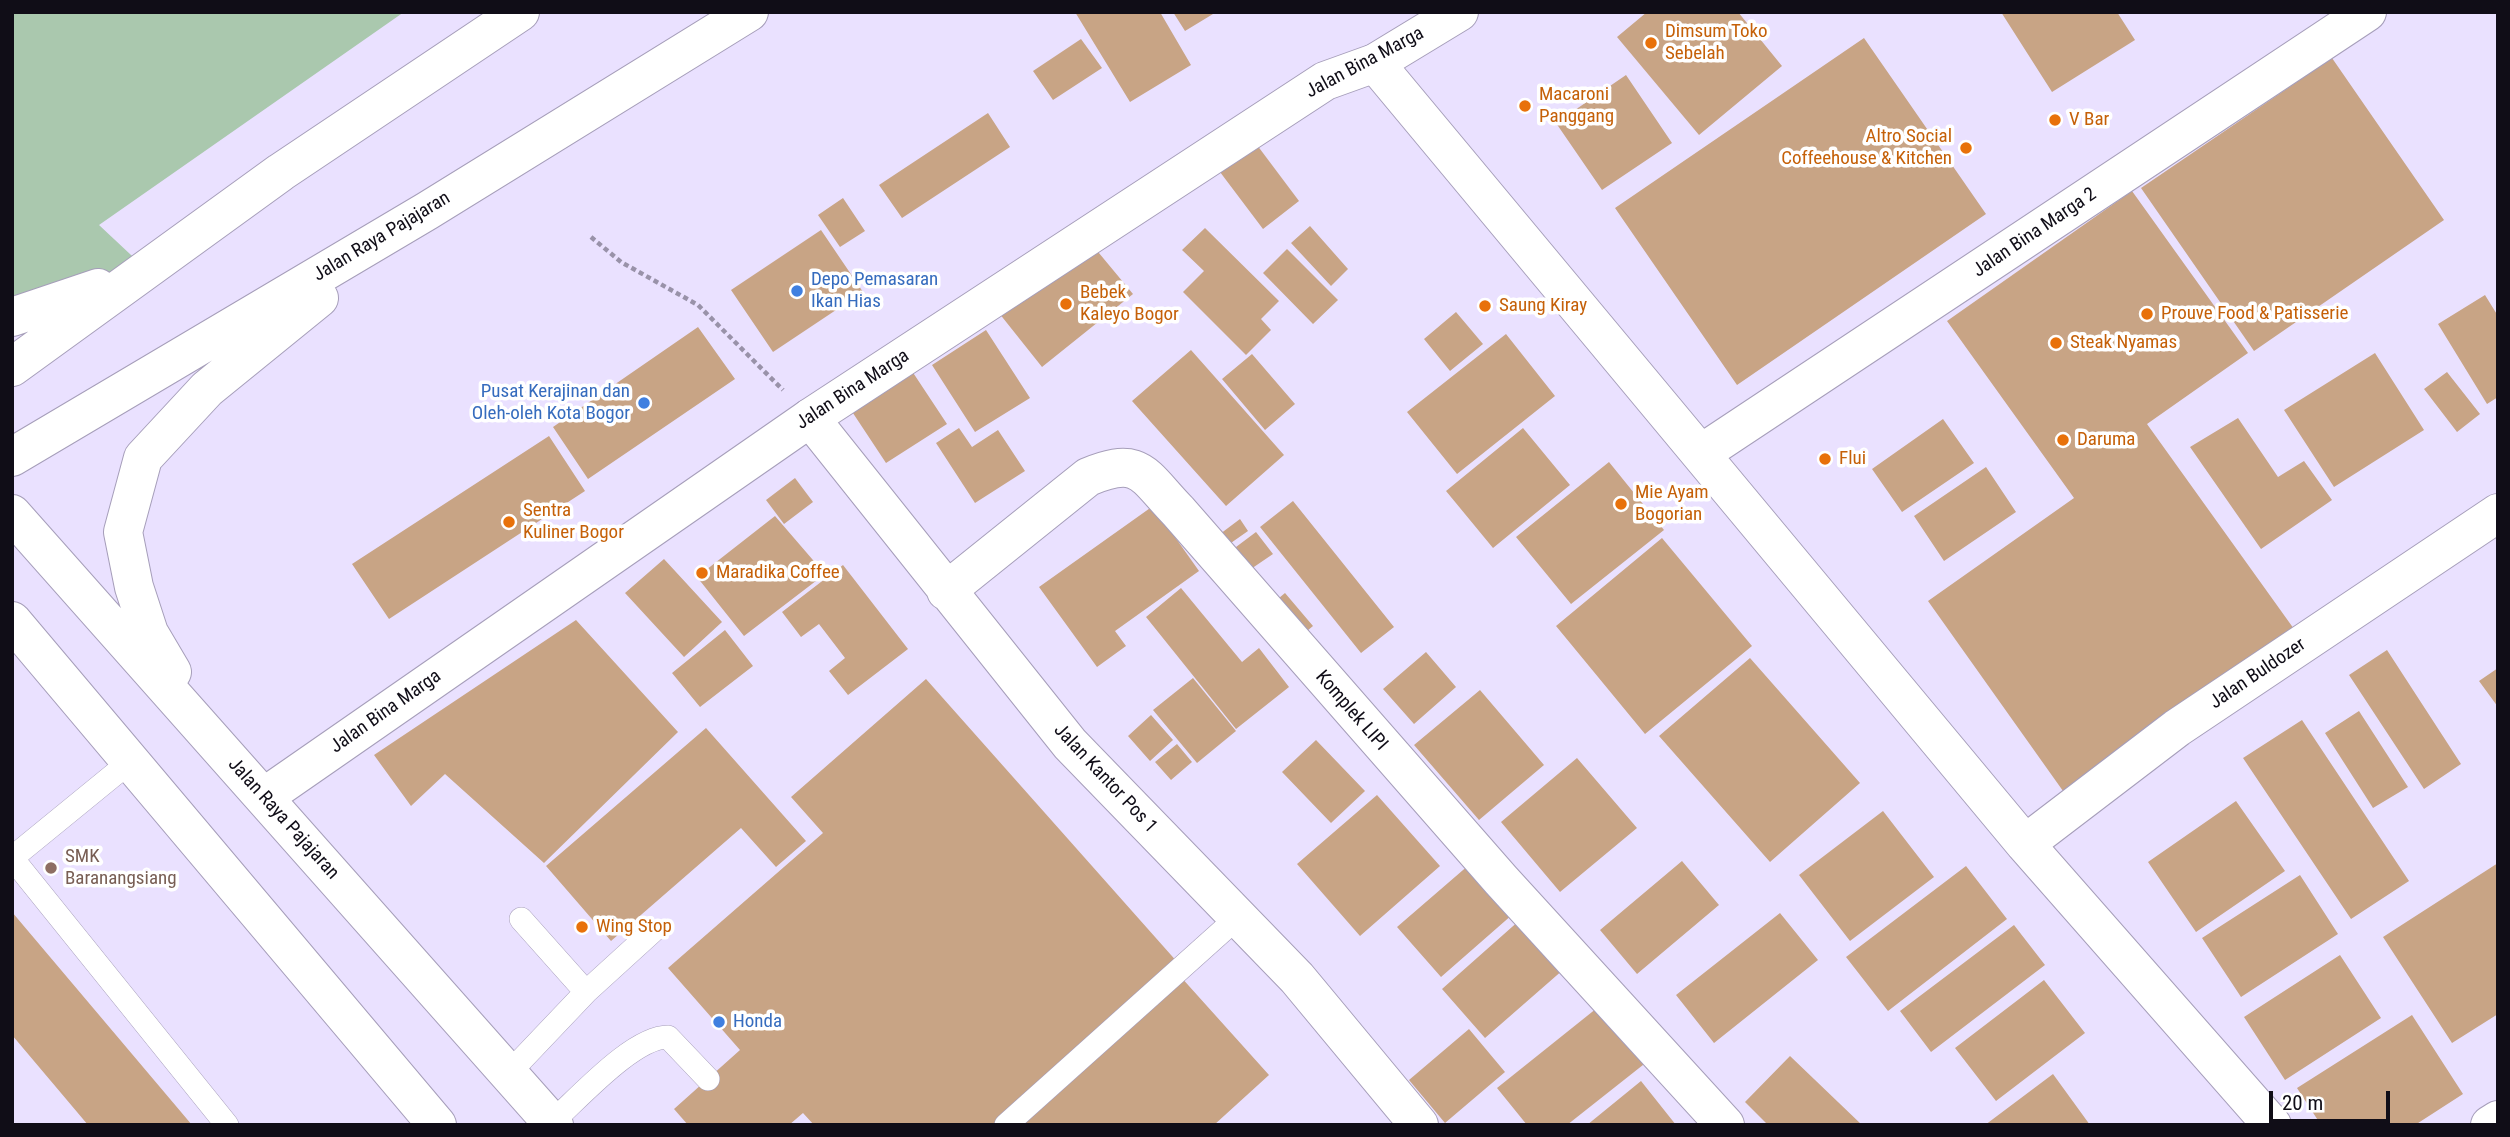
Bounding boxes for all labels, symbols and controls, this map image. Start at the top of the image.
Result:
place label: Dimsum Toko Sebelah [1665,21,1768,65]
street label: Jalan Bina Marga [1302,22,1428,104]
marker: Dimsum Toko Sebelah [1643,35,1659,51]
place label: Macaroni Panggang [1539,84,1614,128]
marker: Macaroni Panggang [1517,98,1533,114]
place label: V Bar [2069,109,2109,131]
marker: V Bar [2047,112,2063,128]
place label: Altro Social Coffeehouse & Kitchen [1781,126,1952,170]
marker: Altro Social Coffeehouse & Kitchen [1958,140,1974,156]
street label: Jalan Bina Marga 2 [1969,183,2101,283]
street label: Jalan Raya Pajajaran [309,187,455,287]
place label: Depo Pemasaran Ikan Hias [811,269,938,313]
place label: Bebek Kaleyo Bogor [1080,282,1179,326]
marker: Depo Pemasaran Ikan Hias [789,283,805,299]
place label: Saung Kiray [1499,295,1587,317]
marker: Bebek Kaleyo Bogor [1058,296,1074,312]
marker: Saung Kiray [1477,298,1493,314]
place label: Prouve Food & Patisserie [2161,303,2348,325]
marker: Prouve Food & Patisserie [2139,306,2155,322]
place label: Steak Nyamas [2070,332,2177,354]
marker: Steak Nyamas [2048,335,2064,351]
street label: Jalan Bina Marga [792,345,914,435]
place label: Pusat Kerajinan dan Oleh-oleh Kota Bogor [472,381,630,425]
marker: Pusat Kerajinan dan Oleh-oleh Kota Bogor [636,395,652,411]
place label: Daruma [2077,429,2135,451]
marker: Daruma [2055,432,2071,448]
place label: Flui [1839,448,1866,470]
marker: Flui [1817,451,1833,467]
place label: Mie Ayam Bogorian [1635,482,1709,526]
marker: Mie Ayam Bogorian [1613,496,1629,512]
place label: Sentra Kuliner Bogor [523,500,624,544]
marker: Sentra Kuliner Bogor [501,514,517,530]
place label: Maradika Coffee [716,562,840,584]
marker: Maradika Coffee [694,565,710,581]
street label: Jalan Buldozer [2206,634,2310,714]
street label: Jalan Bina Marga [326,665,446,759]
street label: Komplek LIPI [1310,666,1392,756]
street label: Jalan Kantor Pos 1 [1048,719,1162,839]
street label: Jalan Raya Pajajaran [222,754,344,884]
place label: SMK Baranangsiang [65,846,177,890]
marker: SMK Baranangsiang [43,860,59,876]
place label: Wing Stop [596,916,672,938]
marker: Wing Stop [574,919,590,935]
place label: Honda [733,1011,782,1033]
marker: Honda [711,1014,727,1030]
scale bar [2272,1078,2393,1122]
text: 20 m [2282,1091,2323,1115]

